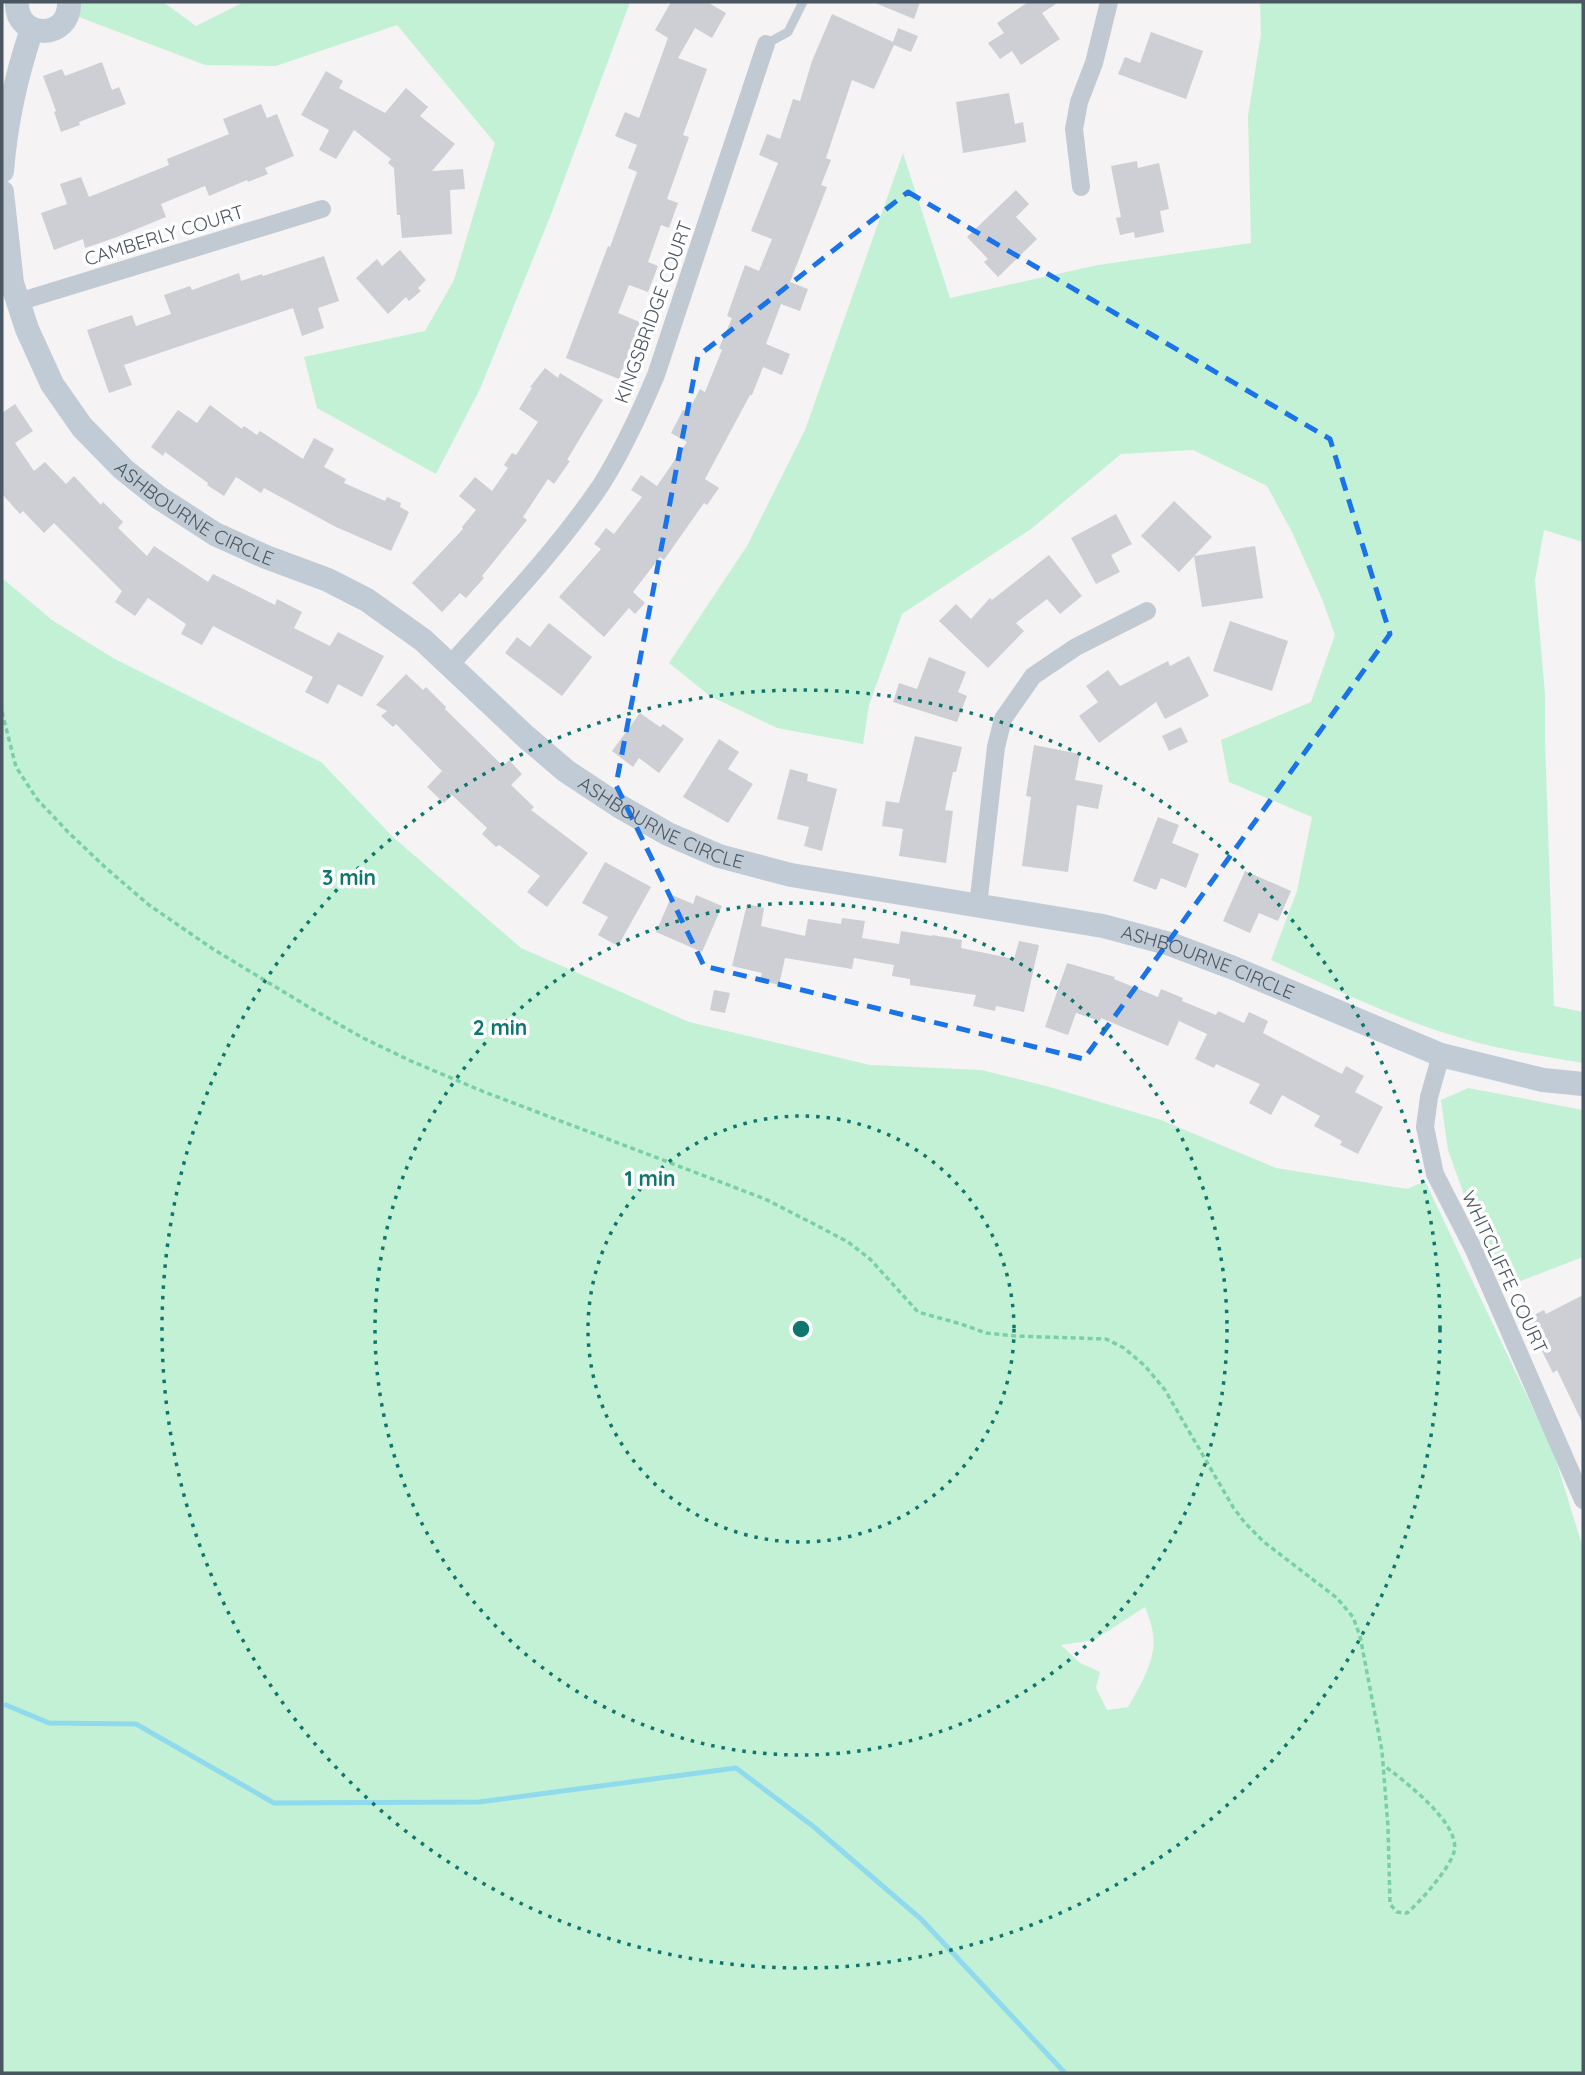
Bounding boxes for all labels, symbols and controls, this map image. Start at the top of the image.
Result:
street label: CAMBERLY COURT [81,199,247,271]
street label: KINGSBRIDGE COURT [609,217,697,407]
street label: ASHBOURNE CIRCLE [110,456,277,571]
street label: ASHBOURNE CIRCLE [574,771,746,874]
text: 3 min [322,864,376,890]
street label: ASHBOURNE CIRCLE [1119,919,1298,1004]
text: 2 min [473,1014,527,1040]
text: 1 min [625,1165,675,1191]
street label: WHITCLIFFE COURT [1457,1187,1553,1357]
centre of rings [789,1317,813,1341]

